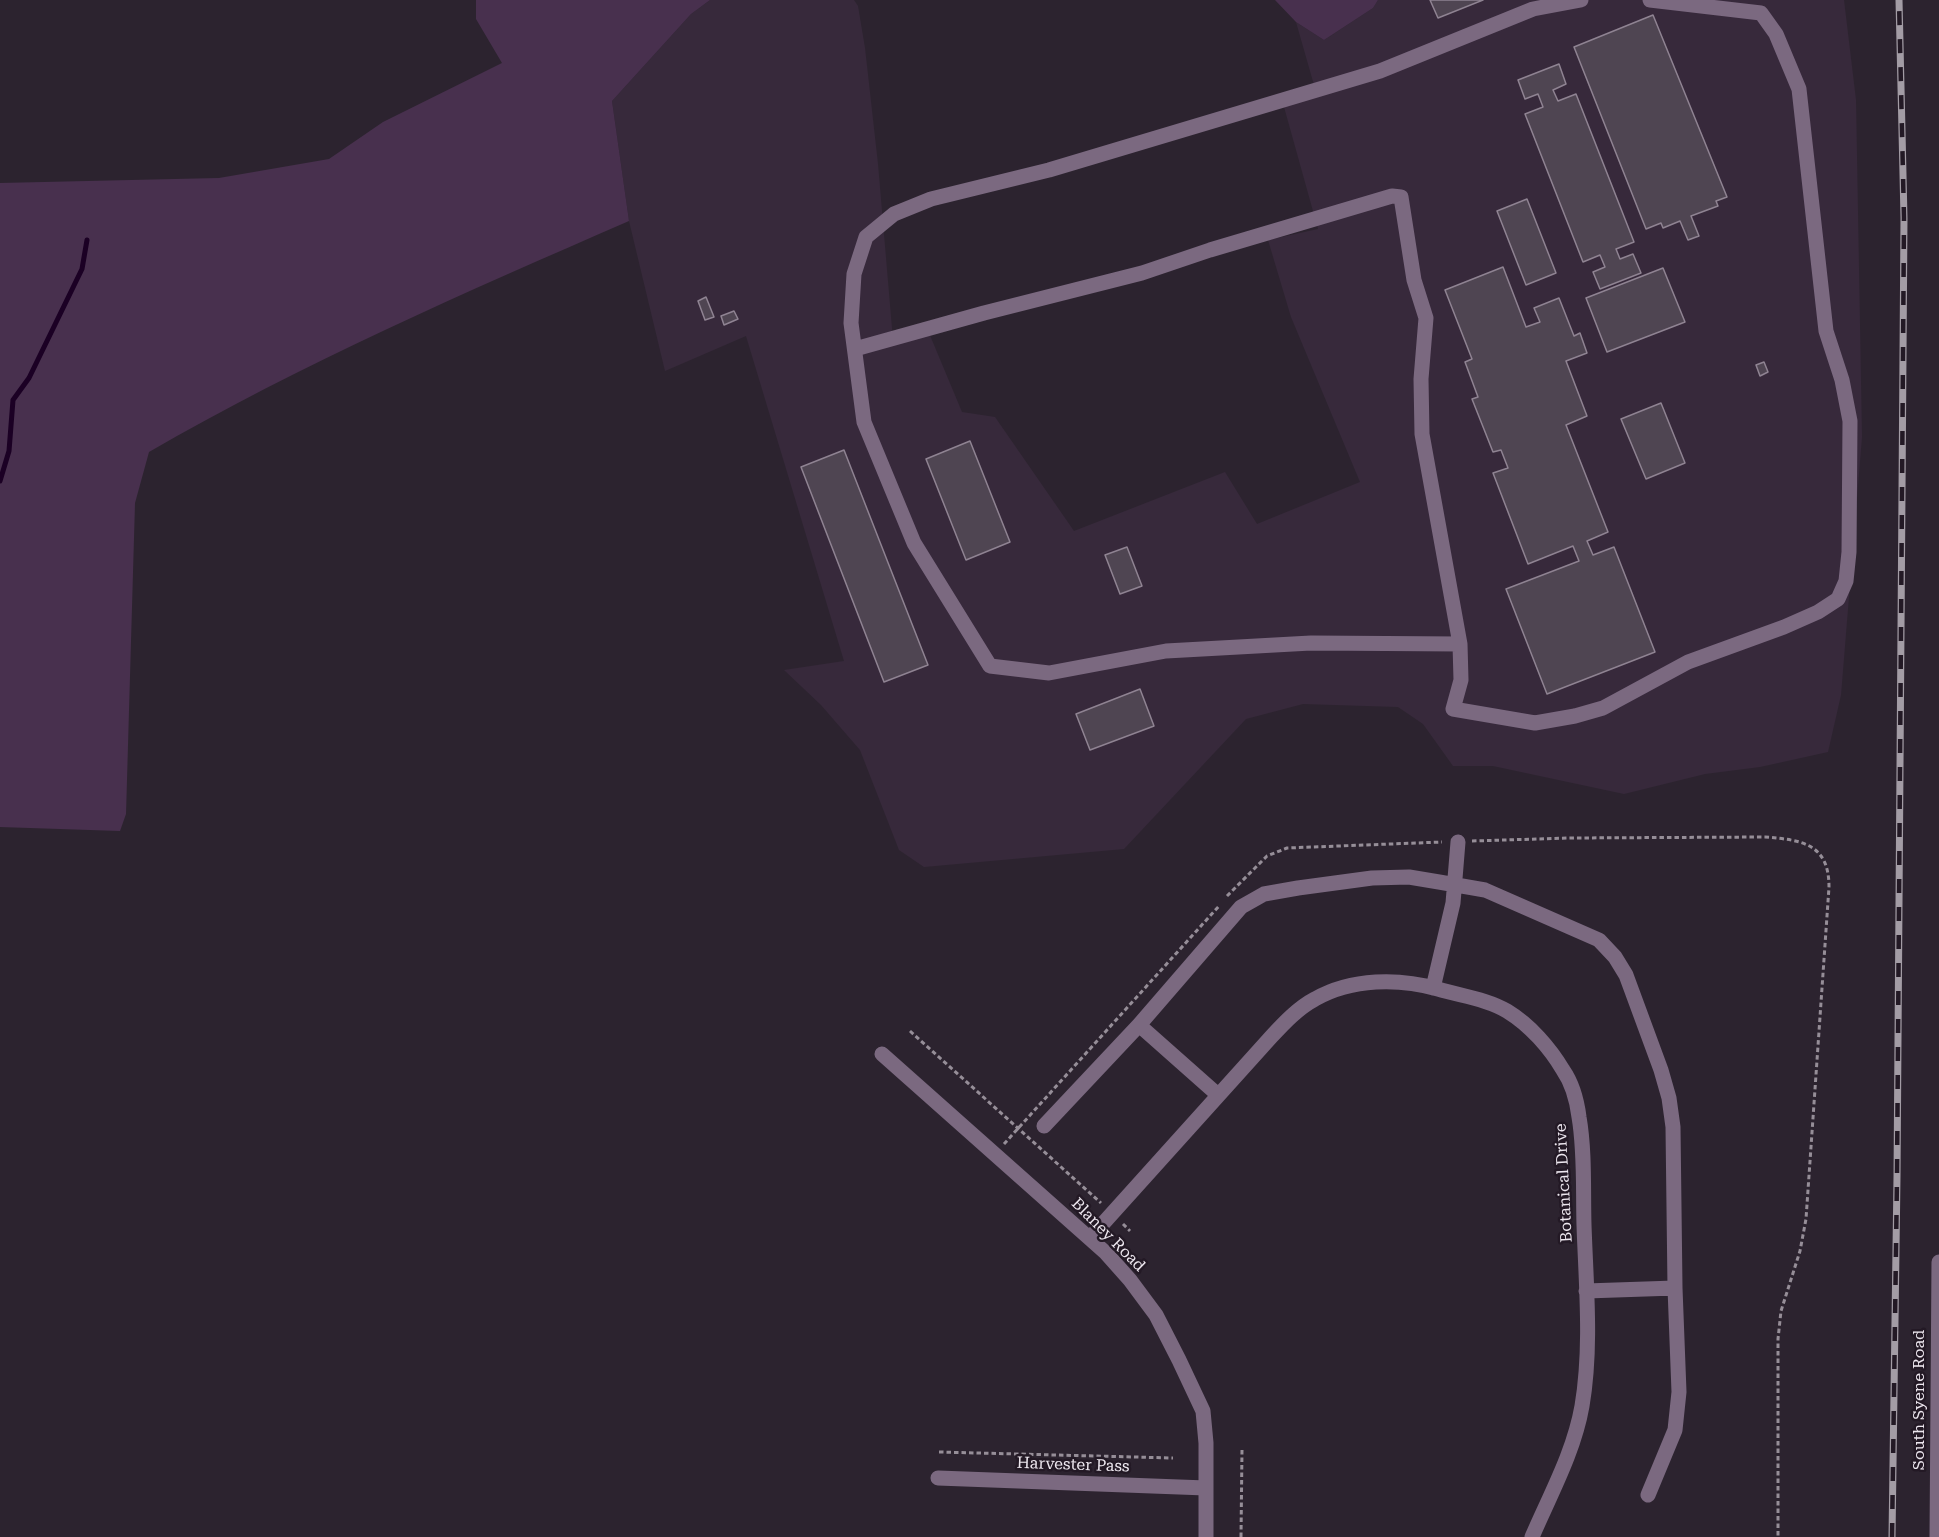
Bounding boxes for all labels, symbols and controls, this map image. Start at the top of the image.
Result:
street label: Botanical Drive [1551,1123,1577,1243]
street label: Blaney Road [1067,1194,1149,1276]
street label: South Syene Road [1909,1330,1929,1470]
street label: Harvester Pass [1016,1453,1130,1477]

